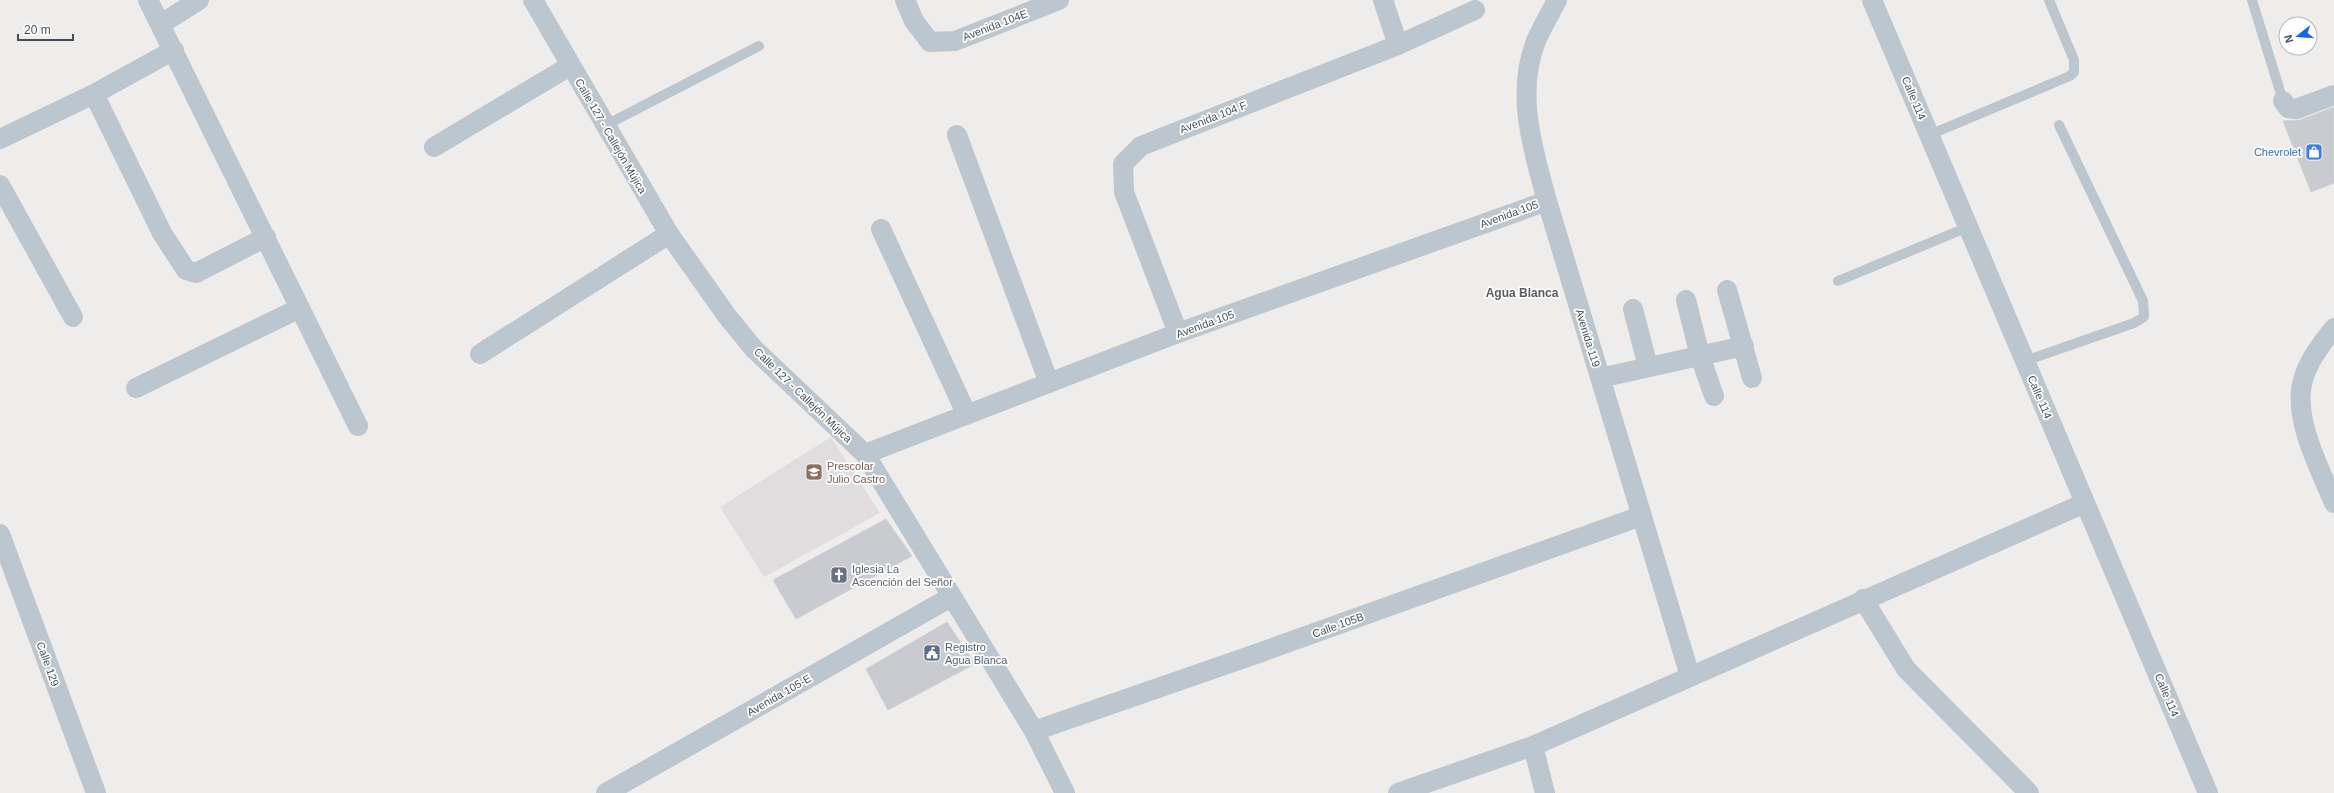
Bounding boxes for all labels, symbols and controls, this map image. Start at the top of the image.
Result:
street label: Avenida 104E [961,7,1029,43]
scale bar [18,16,73,42]
north arrow [2278,16,2318,56]
text: 20 m [24,23,51,37]
text: N [2282,33,2295,44]
street label: Calle 114 [1900,75,1928,121]
street label: Calle 127 - Callejón Mújica [573,76,649,196]
street label: Avenida 104 F [1178,99,1248,135]
shop icon: Chevrolet [2304,142,2324,162]
place label: Chevrolet [2254,146,2301,158]
street label: Avenida 105 [1478,198,1540,230]
district label: Agua Blanca [1486,286,1559,300]
street label: Avenida 119 [1573,307,1603,369]
street label: Avenida 105 [1174,308,1236,340]
street label: Calle 127 - Callejón Mújica [752,345,855,445]
street label: Calle 114 [2026,374,2054,420]
place label: Prescolar Julio Castro [827,460,885,485]
school or university icon: Prescolar Julio Castro [804,462,824,482]
place label: Iglesia La Ascención del Señor [852,563,953,588]
church icon: Iglesia La Ascención del Señor [829,565,849,585]
street label: Calle 105B [1311,610,1365,640]
street label: Calle 129 [34,640,62,688]
place label: Registro Agua Blanca [945,641,1008,666]
public building icon: Registro Agua Blanca [922,643,942,663]
street label: Avenida 105-E [745,672,813,718]
street label: Calle 114 [2153,672,2181,718]

